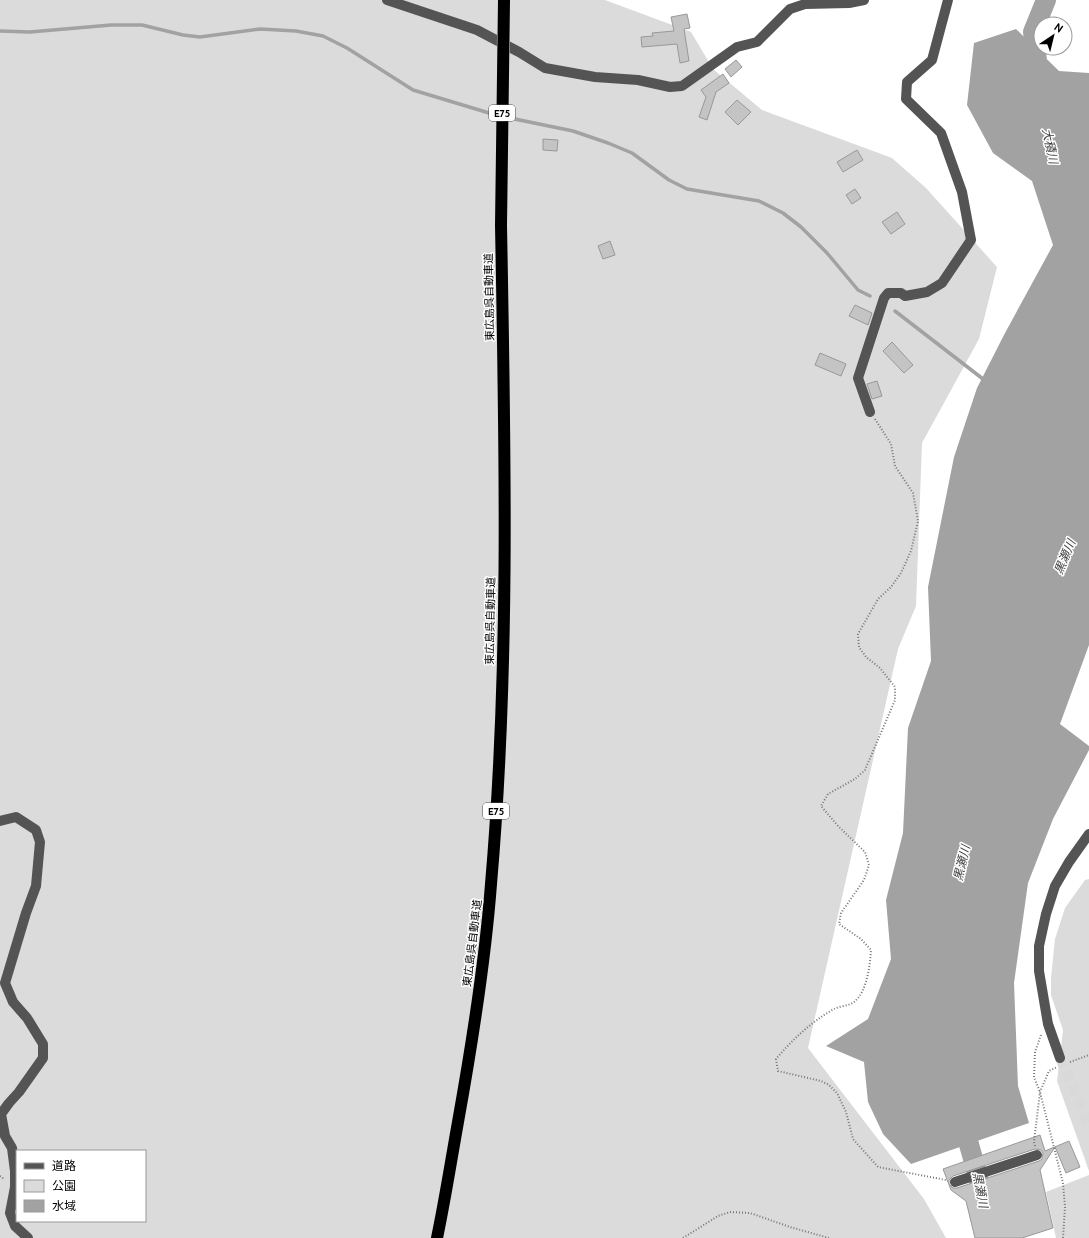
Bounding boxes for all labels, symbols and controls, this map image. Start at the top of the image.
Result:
north arrow [1033,16,1073,56]
text: N [1052,20,1066,36]
road number: E75 [489,105,515,121]
water label: 大積川 [1039,127,1062,167]
street label: 東広島呉自動車道 [481,253,497,341]
water label: 黒瀬川 [1051,535,1079,576]
street label: 東広島呉自動車道 [482,577,498,665]
road number: E75 [483,803,509,819]
water label: 黒瀬川 [950,842,973,882]
street label: 東広島呉自動車道 [460,898,484,988]
legend [16,1150,146,1222]
text: 道路 [52,1158,76,1173]
water label: 黒瀬川 [970,1171,992,1211]
text: 公園 [52,1178,76,1193]
text: 水域 [52,1198,76,1213]

